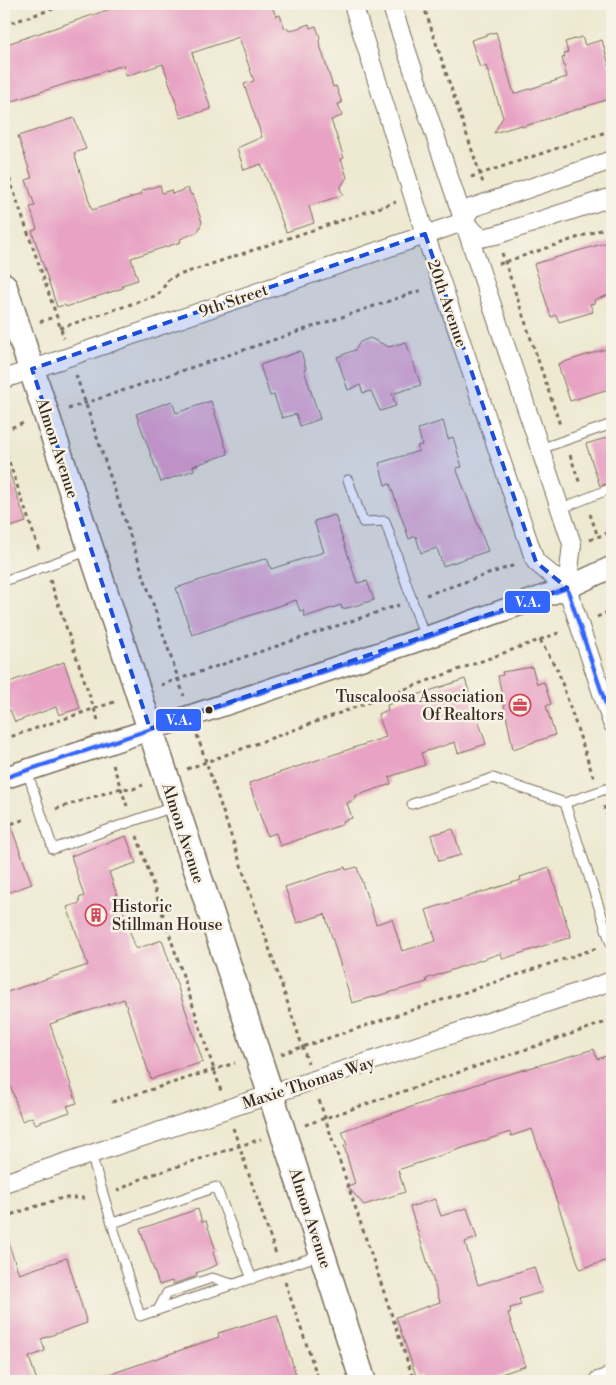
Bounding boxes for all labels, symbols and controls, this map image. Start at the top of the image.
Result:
street label: 20th Avenue [423,257,471,350]
street label: 9th Street [196,280,271,322]
street label: Almon Avenue [31,395,83,501]
line badge: V.A. [504,590,551,614]
text: V.A. [514,594,541,612]
place label: Tuscaloosa Association Of Realtors [336,687,504,725]
office icon: Tuscaloosa Association Of Realtors [508,693,532,717]
unlabelled marker [204,705,214,715]
line badge: V.A. [155,708,202,732]
text: V.A. [165,712,192,730]
street label: Almon Avenue [157,780,209,886]
place label: Historic Stillman House [112,897,223,935]
building icon: Historic Stillman House [84,903,108,927]
street label: Maxie Thomas Way [240,1052,377,1114]
street label: Almon Avenue [284,1165,336,1271]

